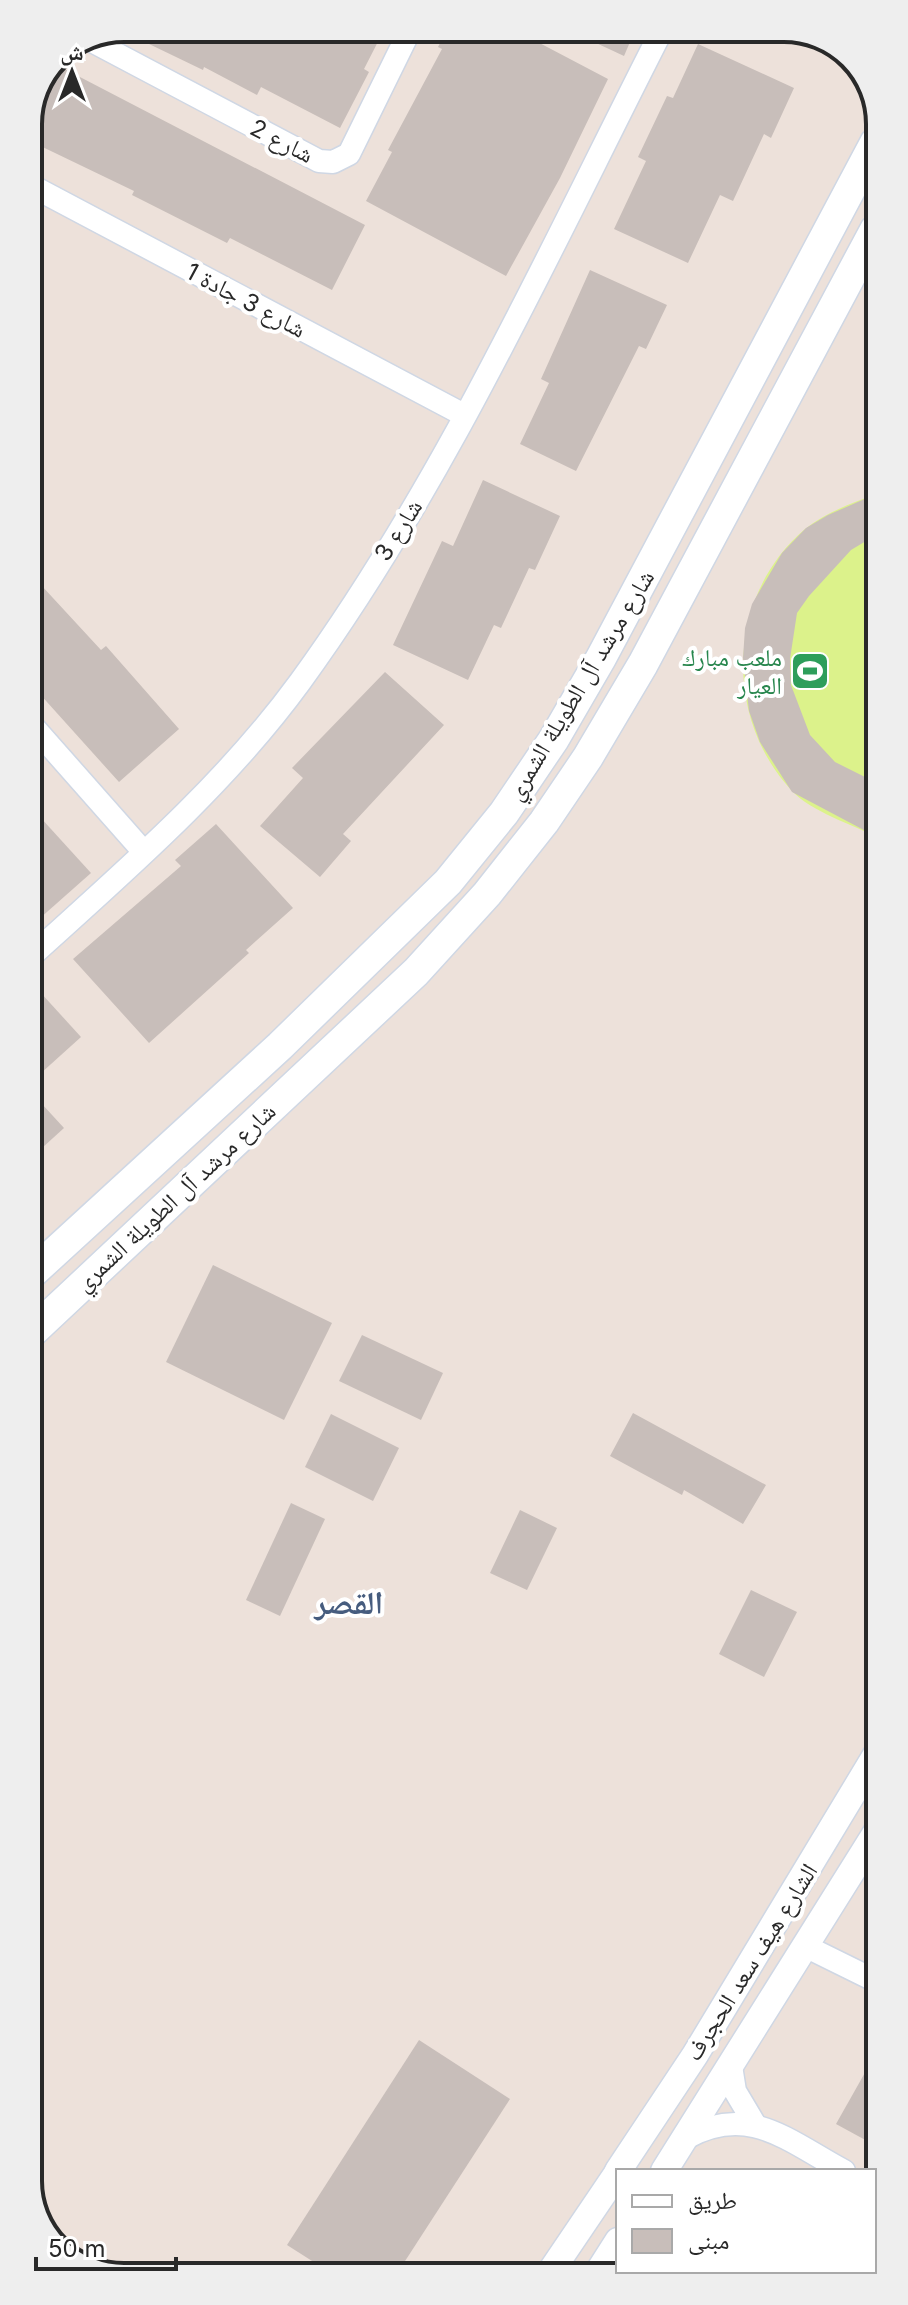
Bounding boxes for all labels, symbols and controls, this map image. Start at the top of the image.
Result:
north arrow [32,32,112,112]
text: ش [60,39,84,66]
street label: شارع 2 [245,113,318,170]
street label: شارع 3 جادة 1 [181,256,311,345]
street label: شارع 3 [368,494,429,567]
street label: شارع مرشد آل الطويلة الشمري [500,565,665,808]
place label: ملعب مبارك العيار [682,643,782,700]
sports icon: ملعب مبارك العيار [789,650,831,692]
street label: شارع مرشد آل الطويلة الشمري [69,1096,285,1301]
district label: القصر [313,1583,383,1622]
street label: الشارع هيف سعد الحجرف [679,1858,824,2067]
legend [616,2169,876,2273]
text: طريق [688,2186,737,2215]
scale bar [36,2221,176,2271]
text: مبنى [688,2226,729,2255]
text: 50 m [48,2234,106,2263]

